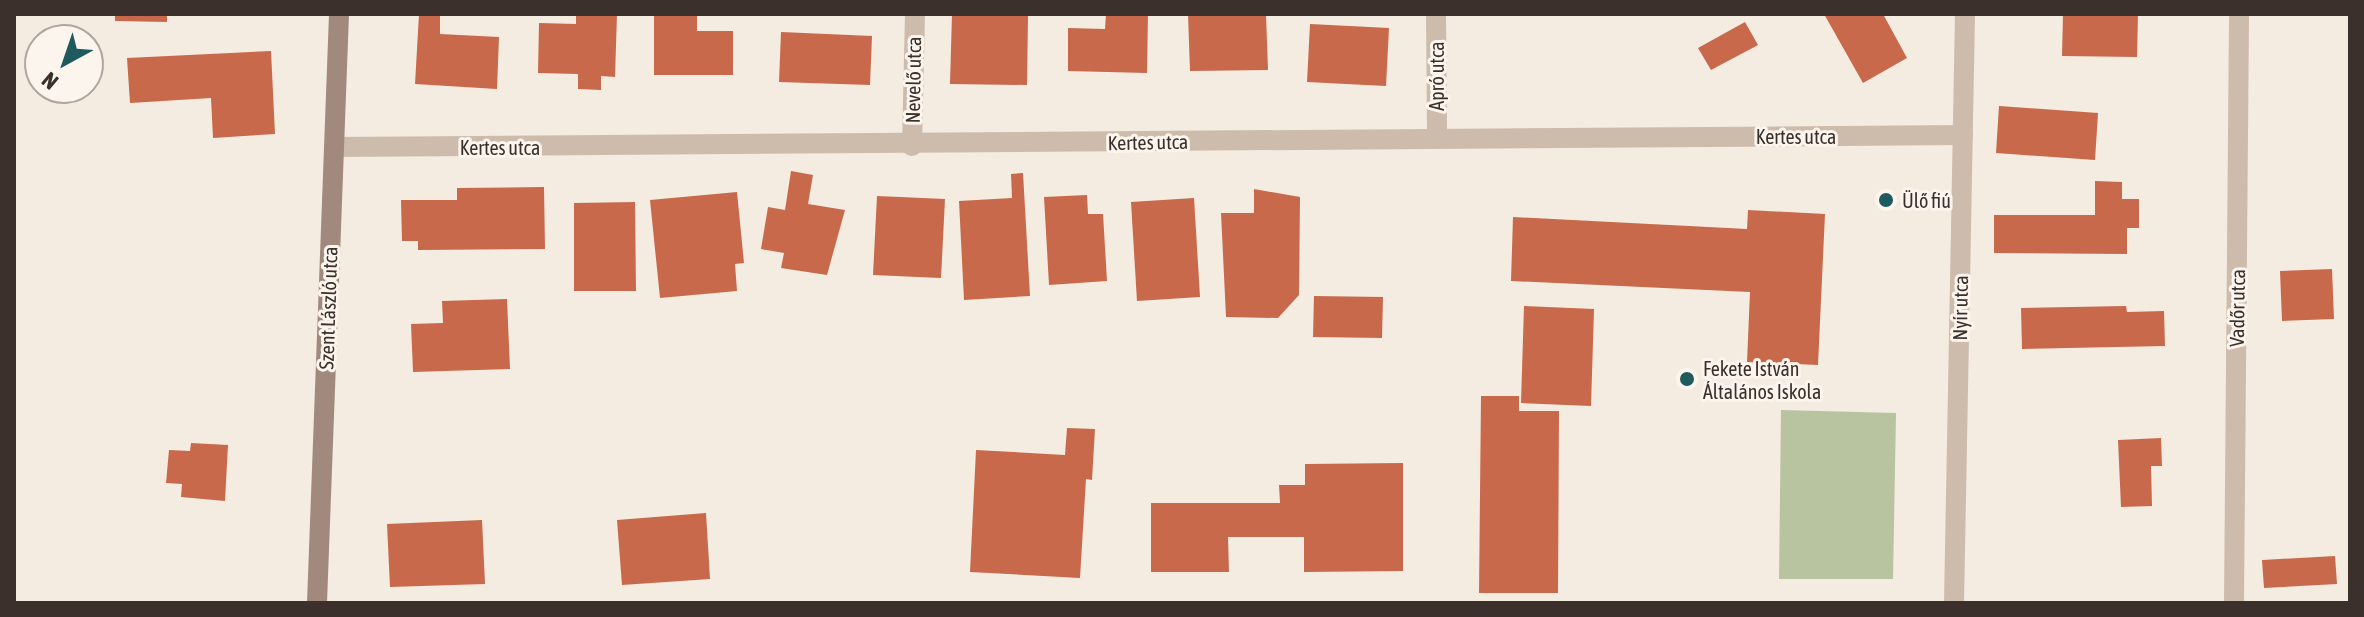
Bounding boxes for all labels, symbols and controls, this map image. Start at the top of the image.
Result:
north arrow [24,24,104,104]
street label: Nevelő utca [900,36,926,124]
street label: Apró utca [1424,41,1448,111]
text: N [37,67,63,95]
street label: Kertes utca [1756,124,1836,148]
street label: Kertes utca [1108,129,1188,155]
street label: Kertes utca [460,135,540,159]
place label: Ülő fiú [1902,188,1951,212]
marker: Ülő fiú [1877,191,1895,209]
street label: Szent László utca [314,246,342,370]
street label: Vadőr utca [2224,269,2250,347]
street label: Nyír utca [1947,275,1973,341]
place label: Fekete István Általános Iskola [1703,356,1821,403]
marker: Fekete István Általános Iskola [1678,370,1696,388]

